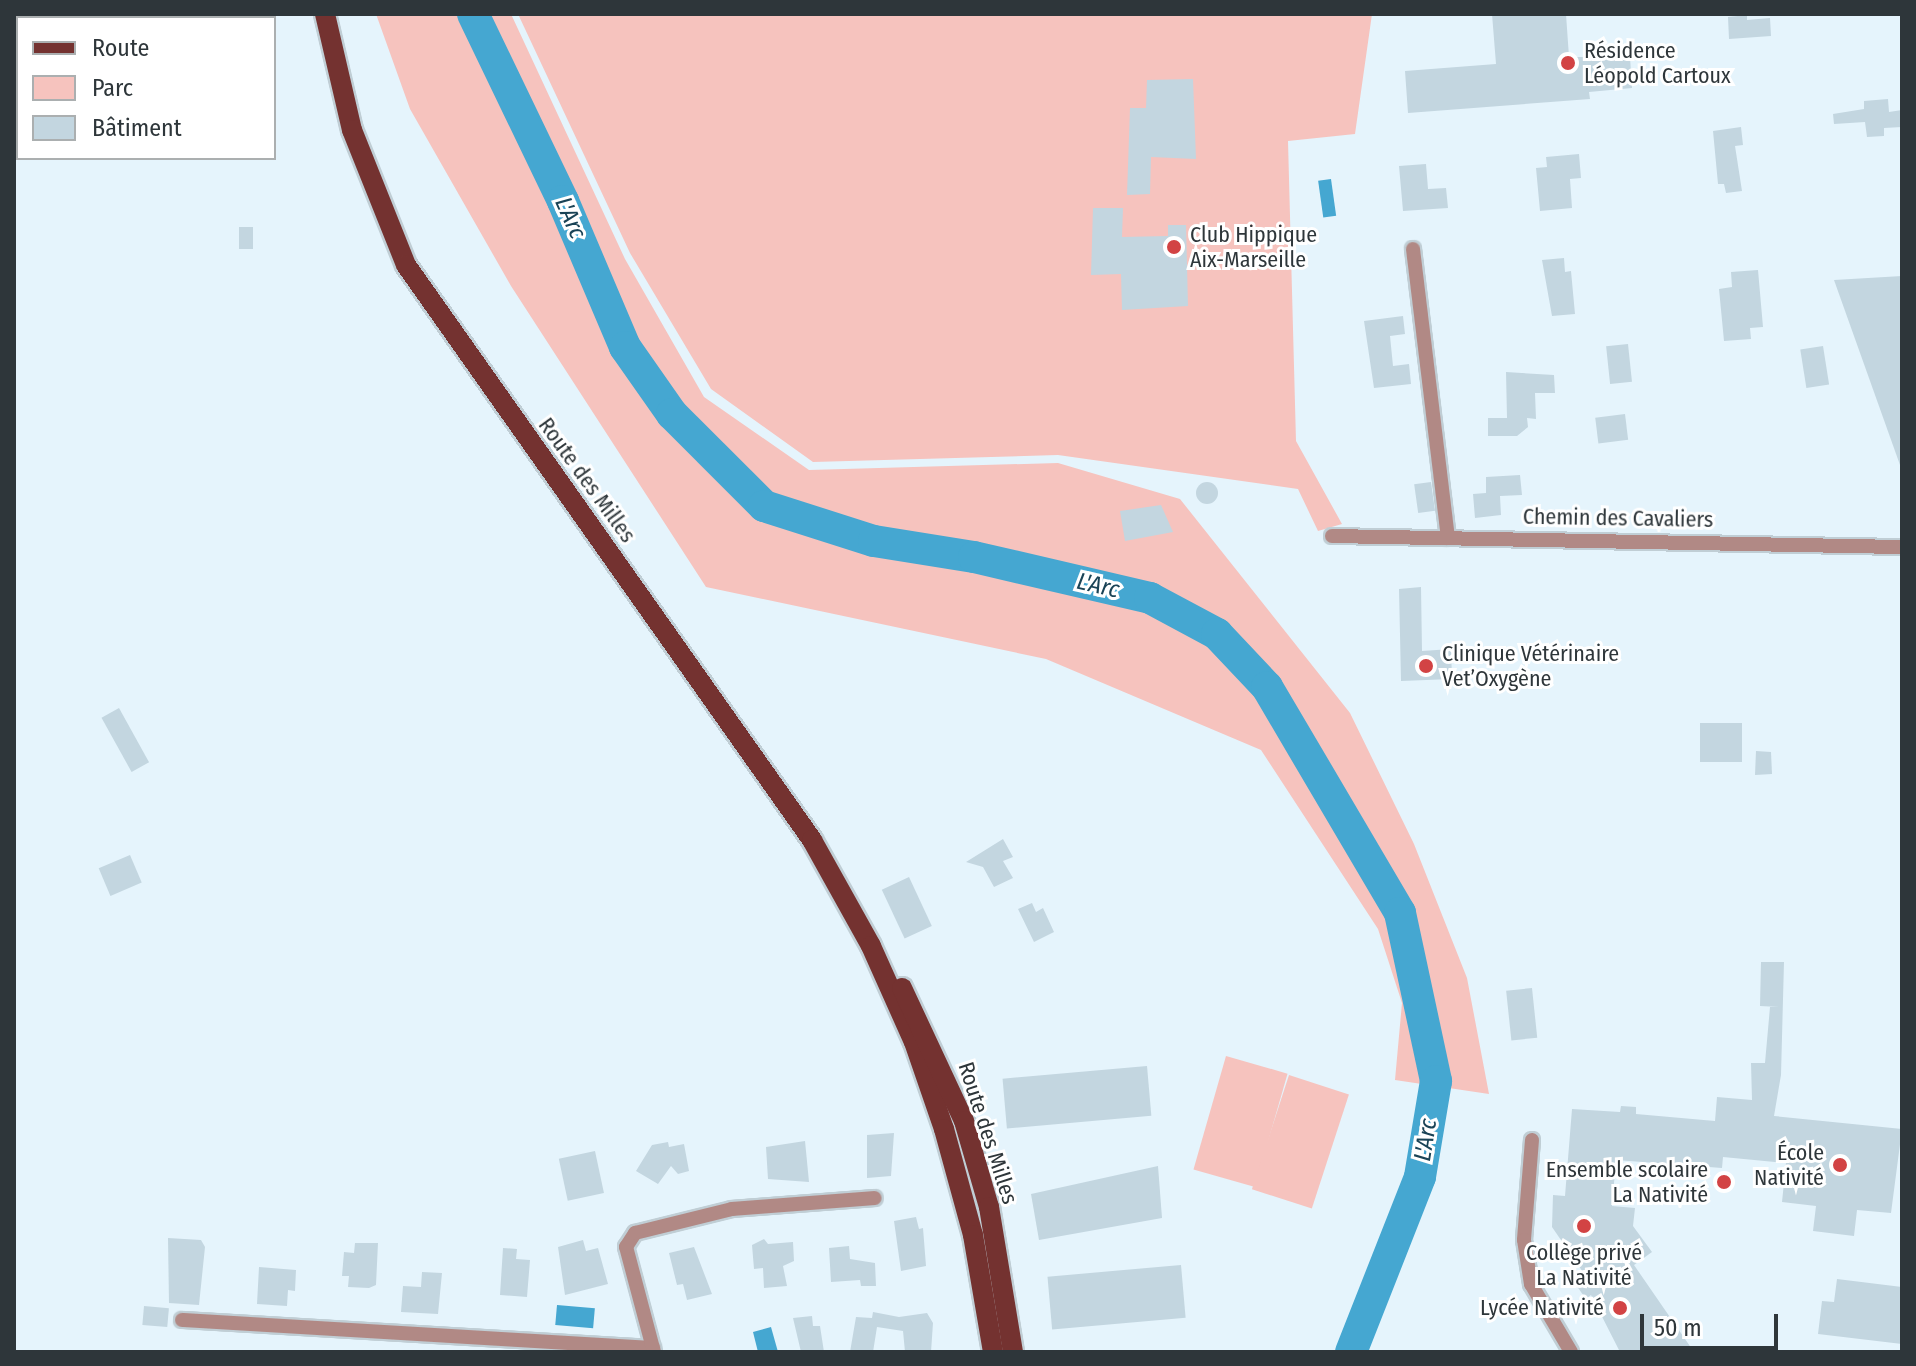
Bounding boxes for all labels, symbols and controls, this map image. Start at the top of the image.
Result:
legend [16,16,276,160]
text: Route [92,34,149,62]
place label: Résidence Léopold Cartoux [1584,37,1731,88]
marker: Résidence Léopold Cartoux [1559,54,1577,72]
text: Parc [92,74,133,102]
text: Bâtiment [92,114,182,142]
water label: L'Arc [548,193,592,243]
place label: Club Hippique Aix-Marseille [1190,221,1317,272]
marker: Club Hippique Aix-Marseille [1165,238,1183,256]
street label: Route des Milles [533,412,641,548]
street label: Chemin des Cavaliers [1523,503,1713,533]
water label: L'Arc [1074,567,1122,605]
place label: Clinique Vétérinaire Vet’Oxygène [1442,640,1619,692]
marker: Clinique Vétérinaire Vet’Oxygène [1417,657,1435,675]
street label: Route des Milles [953,1059,1023,1207]
water label: L'Arc [1408,1117,1444,1163]
place label: École Nativité [1754,1139,1824,1190]
place label: Ensemble scolaire La Nativité [1546,1156,1708,1208]
marker: École Nativité [1831,1156,1849,1174]
marker: Ensemble scolaire La Nativité [1715,1173,1733,1191]
marker: Collège privé La Nativité [1575,1217,1593,1235]
place label: Collège privé La Nativité [1526,1239,1642,1290]
place label: Lycée Nativité [1480,1295,1604,1321]
scale bar [1644,1298,1782,1348]
marker: Lycée Nativité [1611,1299,1629,1317]
text: 50 m [1654,1314,1702,1342]

